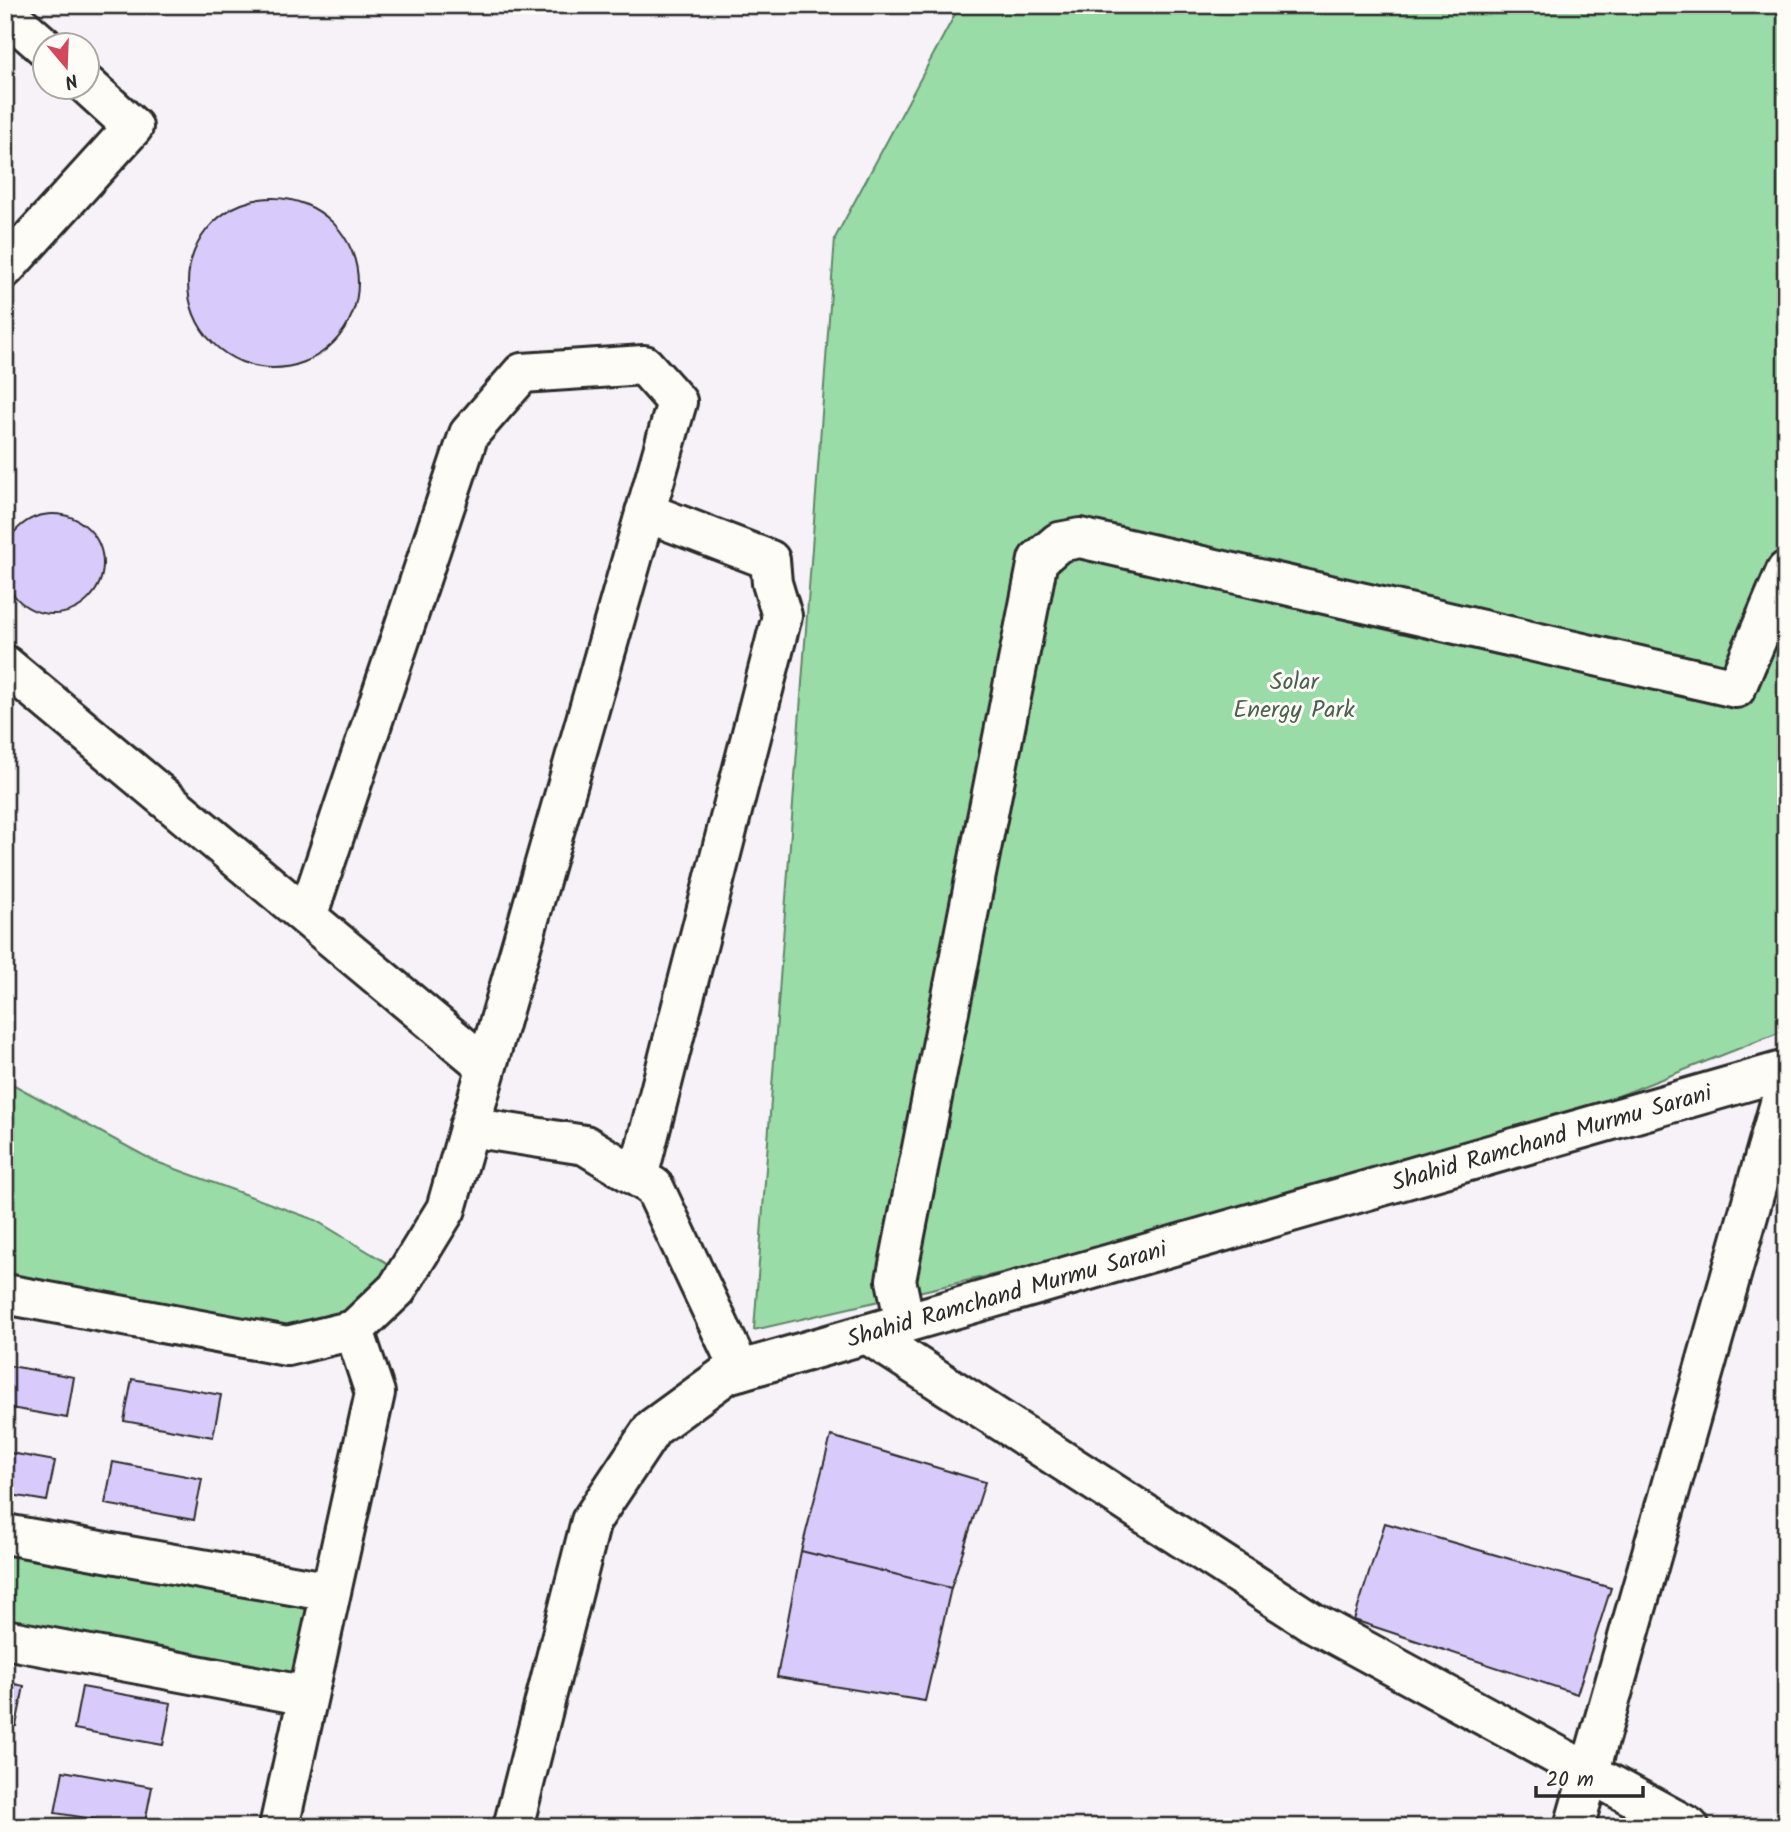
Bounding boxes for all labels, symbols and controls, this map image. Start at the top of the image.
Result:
north arrow [32,32,102,102]
text: N [60,64,81,96]
park label: Solar Energy Park [1233,663,1355,730]
street label: Shahid Ramchand Murmu Sarani [1387,1074,1718,1203]
street label: Shahid Ramchand Murmu Sarani [842,1230,1173,1360]
scale bar [1536,1755,1642,1799]
text: 20 m [1546,1764,1594,1797]

